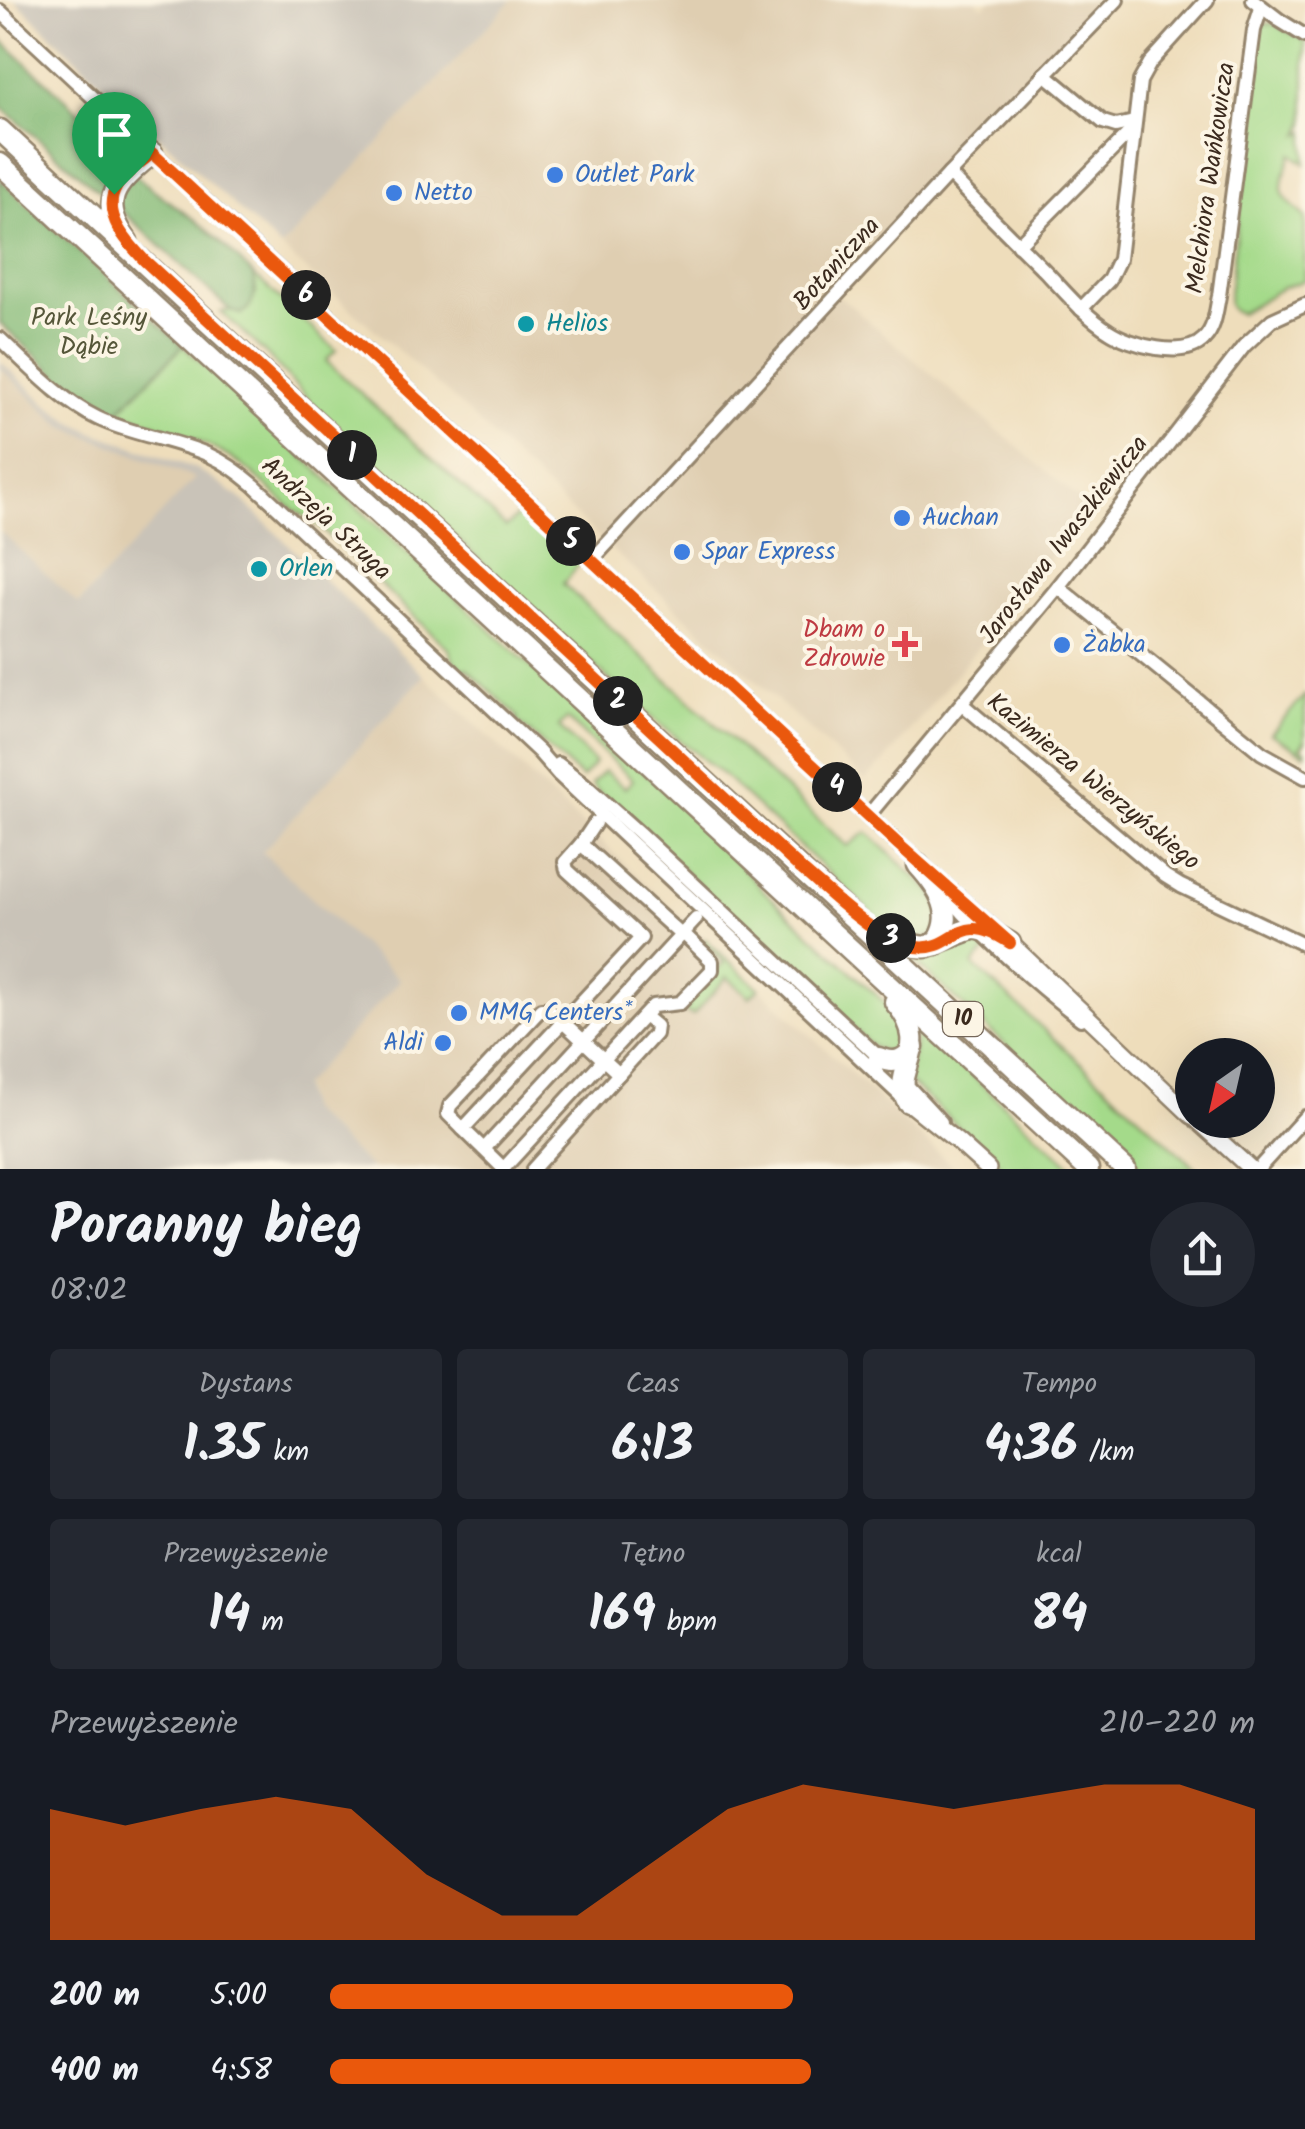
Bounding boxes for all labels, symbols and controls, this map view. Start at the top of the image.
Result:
street label: Melchiora Wańkowicza [1175,60,1247,296]
pin [72,92,157,195]
icon: arrive [87,107,142,162]
place label: Outlet Park [575,155,695,195]
marker: Outlet Park [544,164,566,186]
place label: Netto [414,173,473,213]
marker: Netto [383,182,405,204]
street label: Botaniczna [784,208,890,320]
pin: 6 [281,270,331,320]
text: 6 [298,272,314,317]
park label: Park Leśny Dąbie [31,298,147,367]
place label: Helios [546,304,608,344]
marker: Helios [515,313,537,335]
street label: Jarosława Iwaszkiewicza [969,427,1159,653]
pin: 1 [327,430,377,480]
text: 1 [348,432,356,477]
street label: Andrzeja Struga [251,448,401,590]
place label: Auchan [922,498,999,538]
marker: Auchan [891,507,913,529]
pin: 5 [546,516,596,566]
text: 5 [564,518,578,563]
place label: Spar Express [702,532,836,572]
marker: Spar Express [671,541,693,563]
place label: Orlen [279,549,333,589]
marker: Orlen [248,558,270,580]
place label: Dbam o Zdrowie [803,610,885,679]
place label: Żabka [1082,625,1146,665]
marker: Dbam o Zdrowie [894,633,916,655]
marker: Żabka [1051,634,1073,656]
pin: 2 [593,676,643,726]
text: 2 [610,678,626,723]
street label: Kazimierza Wierzyńskiego [977,683,1209,881]
pin: 4 [812,762,862,812]
text: 4 [829,764,845,809]
pin: 3 [866,913,916,963]
text: 3 [883,915,899,960]
place label: MMG Centers* [479,993,633,1033]
marker: MMG Centers* [448,1002,470,1024]
road number: 10 [943,1002,983,1036]
place label: Aldi [383,1023,424,1063]
marker: Aldi [432,1032,454,1054]
north arrow [1175,1038,1275,1138]
map controls [1175,1038,1275,1138]
text: Poranny bieg [50,1185,363,1272]
button: share [1150,1202,1255,1307]
text: 08:02 [50,1266,128,1317]
text: Dystans [199,1362,293,1407]
text: Czas [625,1362,680,1407]
text: Tempo [1021,1362,1097,1407]
text: 1.35 [183,1407,262,1487]
text: 6:13 [612,1407,693,1487]
text: 4:36 [984,1407,1078,1487]
text: km [262,1430,309,1475]
text: /km [1078,1430,1134,1475]
text: Przewyższenie [164,1532,328,1577]
text: Tętno [620,1532,685,1577]
text: kcal [1036,1532,1082,1577]
text: 14 [208,1577,250,1657]
text: 169 [588,1577,655,1657]
text: 84 [1031,1577,1088,1657]
text: m [250,1600,284,1645]
text: bpm [655,1600,717,1645]
text: Przewyższenie [50,1699,238,1750]
text: 210–220 m [1099,1699,1255,1750]
text: 200 m [50,1971,140,2022]
text: 5:00 [210,1971,267,2022]
text: 400 m [50,2046,139,2097]
text: 4:58 [210,2046,272,2097]

